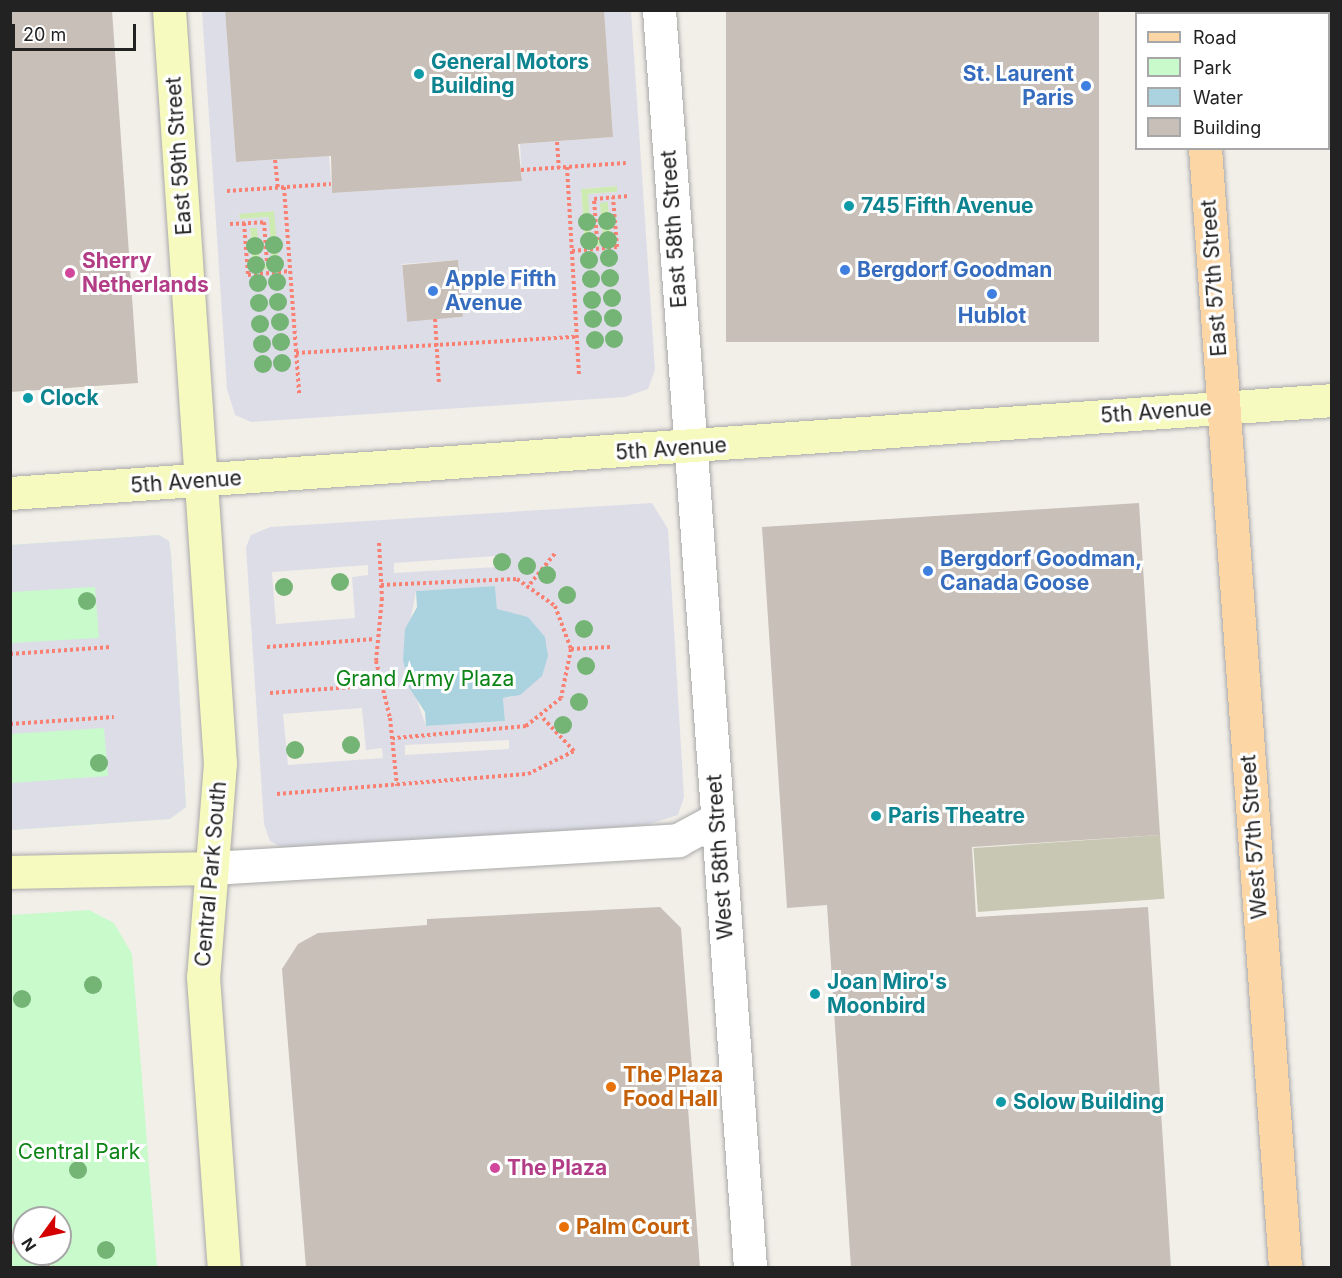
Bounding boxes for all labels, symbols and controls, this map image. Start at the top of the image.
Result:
scale bar [15,12,140,50]
legend [1135,12,1330,150]
text: 20 m [23,24,66,45]
text: Road [1193,27,1236,48]
place label: General Motors Building [431,49,589,99]
text: Park [1193,57,1232,78]
place label: St. Laurent Paris [962,61,1074,111]
marker: General Motors Building [412,67,426,81]
street label: East 59th Street [161,76,197,236]
marker: St. Laurent Paris [1079,79,1093,93]
text: Water [1193,87,1243,108]
text: Building [1193,117,1261,138]
street label: East 58th Street [656,149,692,309]
place label: 745 Fifth Avenue [861,193,1034,219]
marker: 745 Fifth Avenue [842,199,856,213]
street label: East 57th Street [1196,199,1232,357]
place label: Sherry Netherlands [82,248,209,298]
place label: Bergdorf Goodman [857,257,1052,283]
marker: Bergdorf Goodman [838,263,852,277]
marker: Sherry Netherlands [63,266,77,280]
place label: Apple Fifth Avenue [445,266,557,316]
marker: Apple Fifth Avenue [426,284,440,298]
marker: Hublot [985,287,999,301]
place label: Hublot [958,303,1026,329]
place label: Clock [40,385,99,411]
marker: Clock [21,391,35,405]
street label: 5th Avenue [1099,396,1213,428]
street label: 5th Avenue [614,433,728,465]
street label: 5th Avenue [129,466,243,498]
place label: Bergdorf Goodman, Canada Goose [940,546,1142,596]
marker: Bergdorf Goodman, Canada Goose [921,564,935,578]
park label: Grand Army Plaza [336,666,514,692]
street label: West 57th Street [1236,754,1272,920]
street label: West 58th Street [702,773,738,941]
street label: Central Park South [190,780,232,968]
place label: Paris Theatre [888,803,1025,829]
marker: Paris Theatre [869,809,883,823]
place label: Joan Miro's Moonbird [827,969,947,1019]
marker: Joan Miro's Moonbird [808,987,822,1001]
place label: The Plaza Food Hall [623,1062,723,1112]
marker: The Plaza Food Hall [604,1080,618,1094]
place label: Solow Building [1013,1089,1164,1115]
marker: Solow Building [994,1095,1008,1109]
park label: Central Park [18,1139,140,1165]
place label: The Plaza [507,1155,607,1181]
marker: The Plaza [488,1161,502,1175]
north arrow [12,1206,72,1266]
place label: Palm Court [576,1214,690,1240]
marker: Palm Court [557,1220,571,1234]
text: N [17,1234,40,1255]

